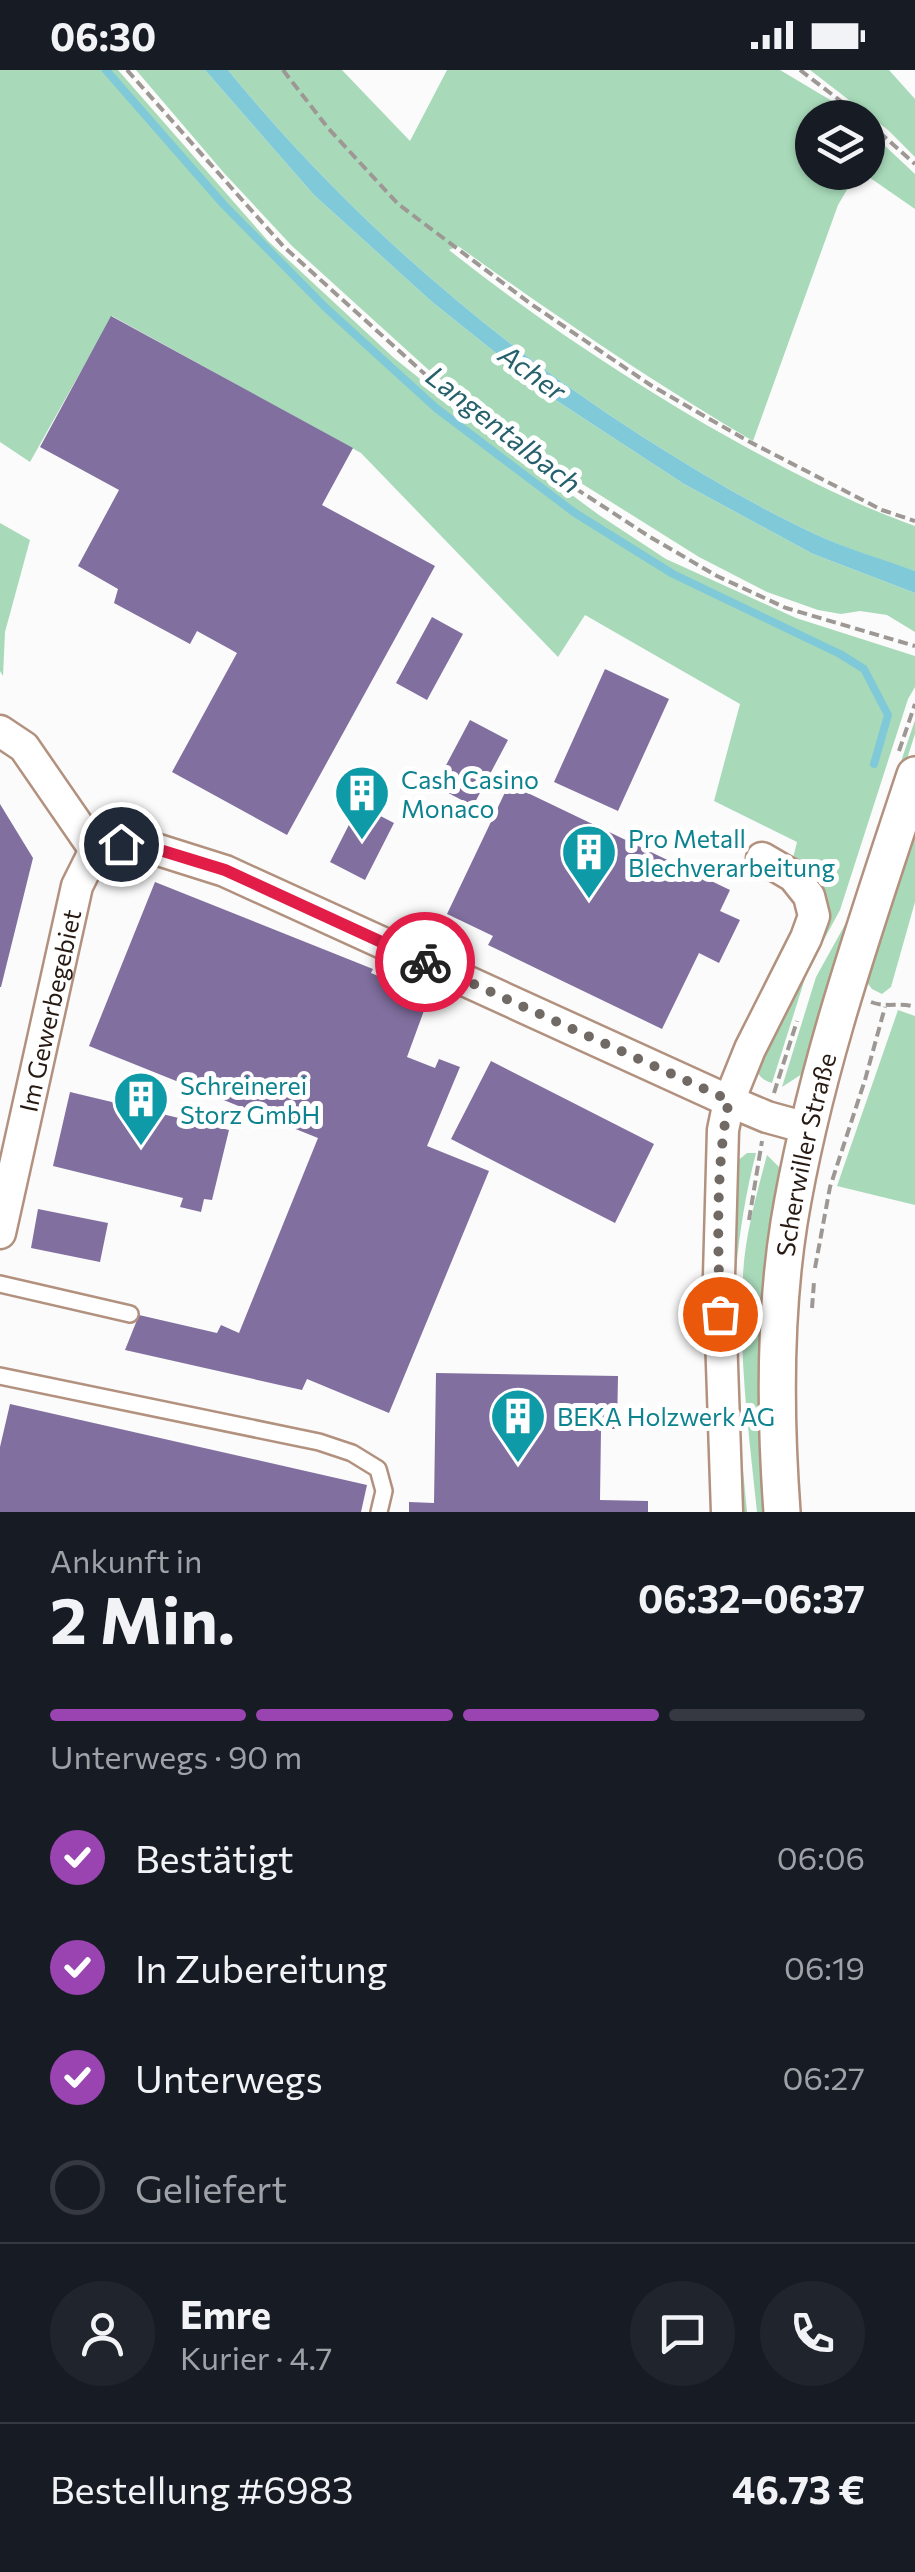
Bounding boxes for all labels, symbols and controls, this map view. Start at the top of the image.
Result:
text: 06:30 [50,12,156,59]
map controls [795,100,885,190]
button: layers [795,100,885,190]
water label: Acher [492,336,574,408]
water label: Langentalbach [420,358,588,500]
building icon: Cash Casino Monaco [332,763,392,842]
place label: Cash Casino Monaco [401,764,539,823]
pin [79,802,164,887]
icon: home [94,817,149,872]
building icon: Pro Metall Blechverarbeitung [559,822,619,901]
place label: Pro Metall Blechverarbeitung [628,823,835,882]
street label: Im Gewerbegebiet [12,906,86,1115]
courier [375,912,475,1012]
icon: bike [398,935,453,990]
street label: Scherwiller Straße [769,1049,841,1258]
building icon: Schreinerei Storz GmbH [111,1069,171,1148]
place label: Schreinerei Storz GmbH [180,1070,320,1129]
pin [678,1272,763,1357]
icon: bag [693,1287,748,1342]
building icon: BEKA Holzwerk AG [488,1386,548,1465]
place label: BEKA Holzwerk AG [557,1401,775,1431]
text: Ankunft in [50,1540,202,1580]
text: 06:32–06:37 [638,1574,865,1621]
text: 2 Min. [50,1578,235,1657]
text: Unterwegs · 90 m [50,1736,302,1776]
icon: check [50,1830,105,1885]
text: Bestätigt [135,1834,294,1881]
text: 06:06 [777,1837,865,1877]
icon: check [50,1940,105,1995]
text: In Zubereitung [135,1944,387,1991]
text: 06:19 [784,1947,865,1987]
icon: check [50,2050,105,2105]
text: Unterwegs [135,2054,323,2101]
text: 06:27 [783,2057,865,2097]
text: Geliefert [135,2164,287,2211]
button: person [50,2281,155,2386]
button: chat [630,2281,735,2386]
button: phone [760,2281,865,2386]
text: Emre [180,2290,271,2337]
text: Kurier · 4.7 [180,2337,333,2377]
text: Bestellung #6983 [50,2465,354,2512]
text: 46.73 € [732,2465,865,2512]

